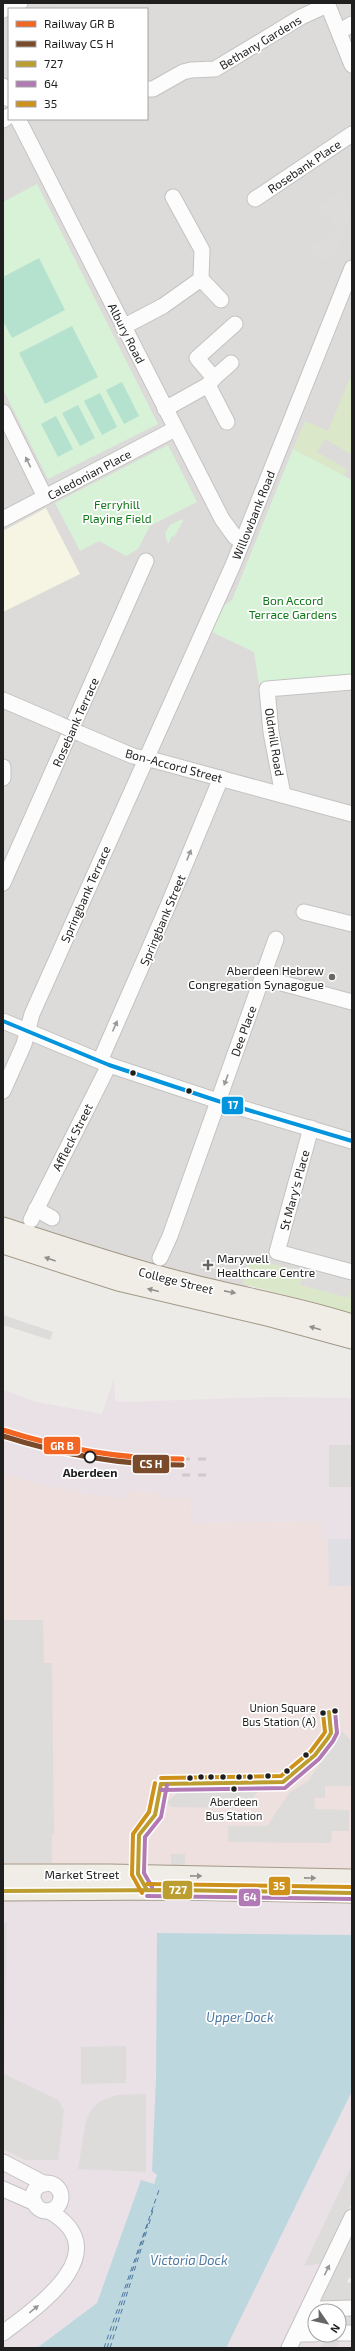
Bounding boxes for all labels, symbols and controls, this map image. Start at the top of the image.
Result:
legend [8,8,148,120]
street label: Bethany Gardens [217,12,303,72]
text: Railway GR B [44,16,115,30]
text: Railway CS H [44,36,114,50]
text: 727 [44,56,63,70]
text: 64 [44,76,58,90]
text: 35 [44,96,57,110]
street label: Rosebank Place [265,136,343,196]
street label: Albury Road [106,300,148,366]
street label: Caledonian Place [45,446,133,502]
one-way arrow [25,456,31,468]
street label: Willowbank Road [229,468,277,562]
park label: Ferryhill Playing Field [82,497,152,525]
park label: Bon Accord Terrace Gardens [249,593,337,621]
street label: Rosebank Terrace [49,675,101,769]
street label: Oldmill Road [263,707,287,777]
street label: Bon-Accord Street [124,745,225,785]
street label: Springbank Terrace [57,843,113,945]
one-way arrow [187,848,193,860]
street label: Springbank Street [136,872,188,968]
place label: Aberdeen Hebrew Congregation Synagogue [188,963,324,991]
marker: Aberdeen Hebrew Congregation Synagogue [327,972,337,982]
street label: Dee Place [227,1004,259,1058]
one-way arrow [113,1019,119,1031]
unlabelled marker [128,1068,138,1078]
one-way arrow [222,1075,228,1087]
unlabelled marker [184,1086,194,1096]
line badge: 17 [221,1096,244,1115]
text: 17 [228,1098,238,1111]
street label: Affleck Street [49,1101,95,1173]
street label: St Mary's Place [277,1148,311,1232]
place label: Marywell Healthcare Centre [217,1251,315,1279]
one-way arrow [43,1255,55,1261]
marker: Marywell Healthcare Centre [202,1259,214,1271]
street label: College Street [137,1264,215,1296]
one-way arrow [147,1287,159,1293]
one-way arrow [223,1290,236,1296]
one-way arrow [308,1325,320,1331]
line badge: GR B [43,1436,81,1455]
text: GR B [50,1439,74,1452]
marker: Aberdeen [83,1450,97,1464]
line badge: CS H [132,1454,170,1474]
text: CS H [140,1457,162,1470]
place label: Aberdeen [63,1465,117,1479]
place label: Union Square Bus Station (A) [242,1701,316,1728]
unlabelled marker [330,1706,340,1716]
marker: Union Square Bus Station (A) [318,1708,328,1718]
unlabelled marker [301,1750,311,1760]
unlabelled marker [282,1766,292,1776]
unlabelled marker [263,1771,273,1781]
unlabelled marker [196,1772,206,1782]
unlabelled marker [206,1772,216,1782]
unlabelled marker [218,1772,228,1782]
unlabelled marker [234,1772,244,1782]
unlabelled marker [245,1772,255,1782]
unlabelled marker [185,1773,195,1783]
marker: Aberdeen Bus Station [229,1784,239,1794]
place label: Aberdeen Bus Station [205,1795,263,1822]
street label: Market Street [45,1867,120,1881]
one-way arrow [190,1873,203,1879]
one-way arrow [304,1875,317,1881]
line badge: 35 [268,1876,291,1896]
text: 35 [273,1879,285,1892]
line badge: 727 [162,1880,193,1900]
text: 727 [169,1883,187,1896]
line badge: 64 [238,1888,261,1907]
text: 64 [243,1890,257,1903]
water label: Upper Dock [206,2009,274,2025]
water label: Victoria Dock [150,2252,228,2268]
one-way arrow [324,2264,330,2276]
north arrow [307,2303,347,2343]
one-way arrow [28,2305,39,2313]
text: N [328,2322,343,2336]

